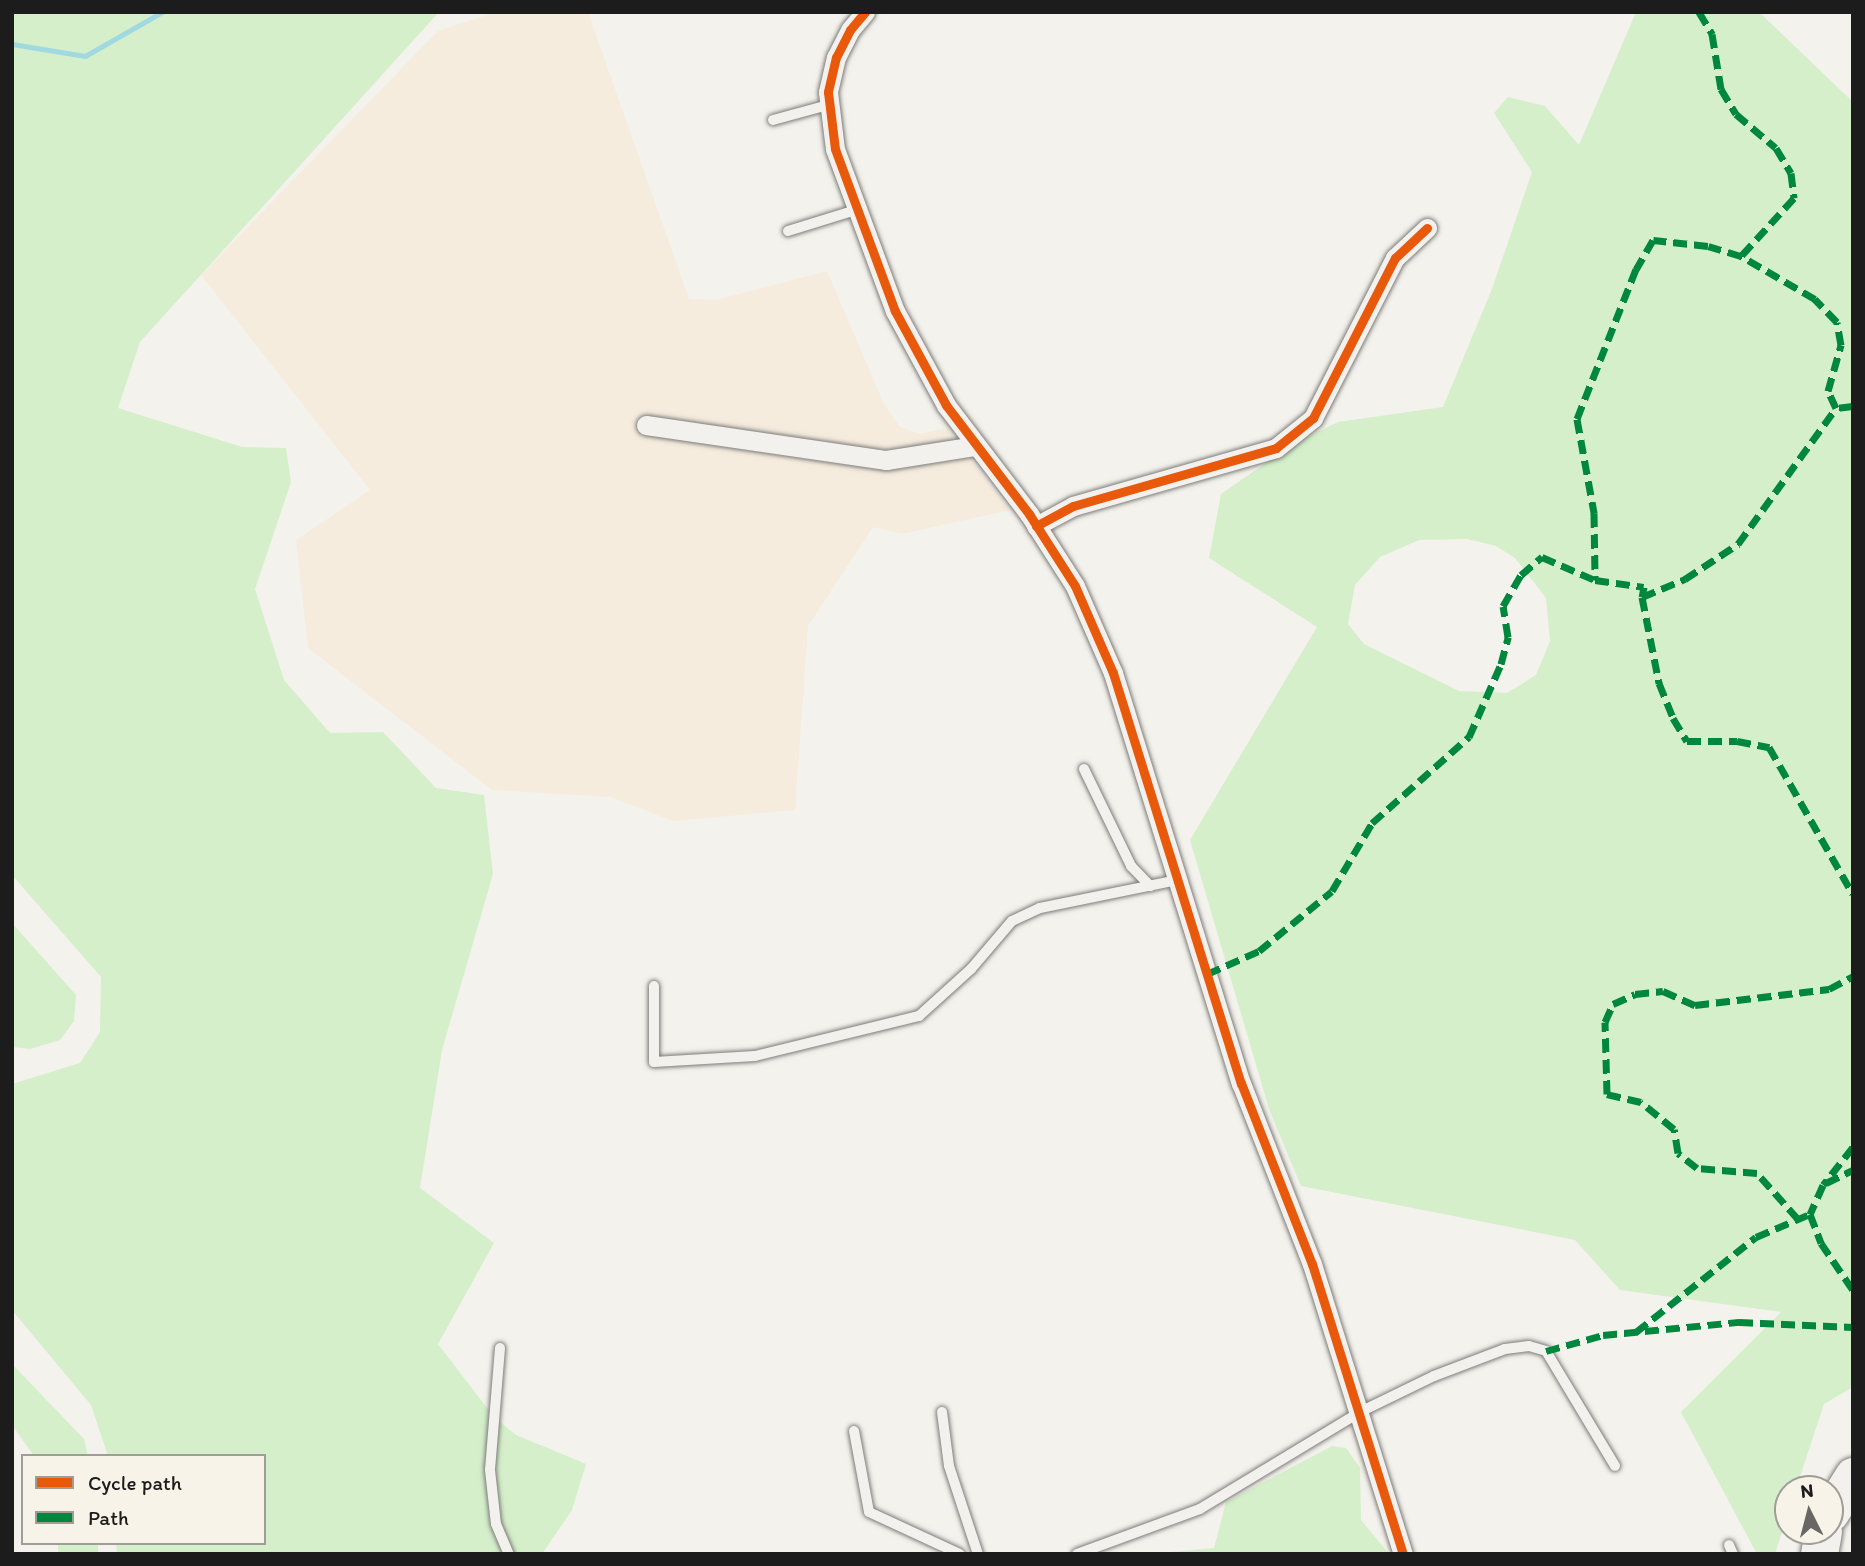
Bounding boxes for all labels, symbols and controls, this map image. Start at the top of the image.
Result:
legend [21,1454,266,1545]
text: Cycle path [88,1470,182,1495]
north arrow [1774,1475,1844,1545]
text: N [1799,1479,1815,1503]
text: Path [88,1505,129,1530]

